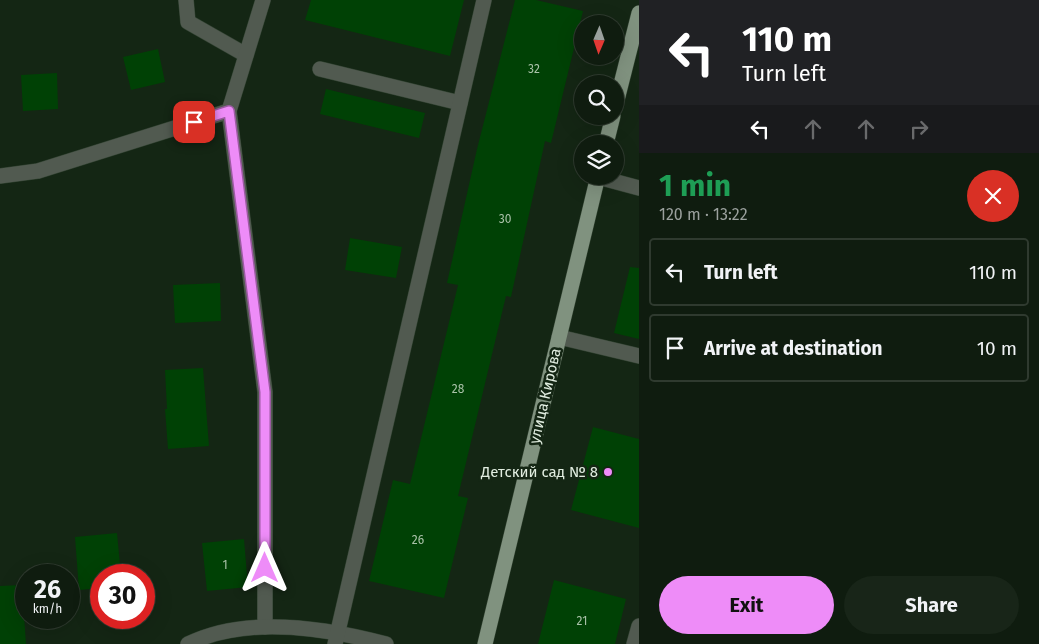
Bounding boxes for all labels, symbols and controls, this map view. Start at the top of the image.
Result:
north arrow [574,15,624,65]
map controls [574,15,624,185]
text: 110 m [742,18,832,60]
icon: left [659,20,724,85]
text: Turn left [742,60,826,87]
house number: 32 [528,62,540,76]
button: search [574,75,624,125]
pin [173,101,215,143]
icon: arrive [180,108,208,136]
icon: left [746,115,774,143]
icon: ahead [799,115,827,143]
icon: ahead [852,115,880,143]
icon: right [905,115,933,143]
button: layers [574,135,624,185]
text: 1 min [659,168,731,204]
button: close [967,170,1019,222]
text: 120 m · 13:22 [659,205,748,224]
house number: 30 [499,212,512,226]
icon: left [661,258,689,286]
text: Turn left [704,261,778,284]
text: 110 m [969,261,1017,284]
icon: arrive [661,334,689,362]
text: Arrive at destination [704,337,883,360]
text: 10 m [977,337,1017,360]
street label: улица Кирова [525,346,565,446]
house number: 28 [452,382,465,396]
place label: Детский сад № 8 [480,463,598,481]
marker: Детский сад № 8 [602,466,614,478]
house number: 26 [412,533,424,547]
position arrow [238,541,290,593]
house number: 1 [222,558,228,572]
speed limit sign: 30 [90,564,155,629]
text: 26 [34,575,61,605]
button: Exit [659,576,834,634]
button: Share [844,576,1019,634]
text: km/h [33,602,62,616]
house number: 21 [577,614,587,628]

